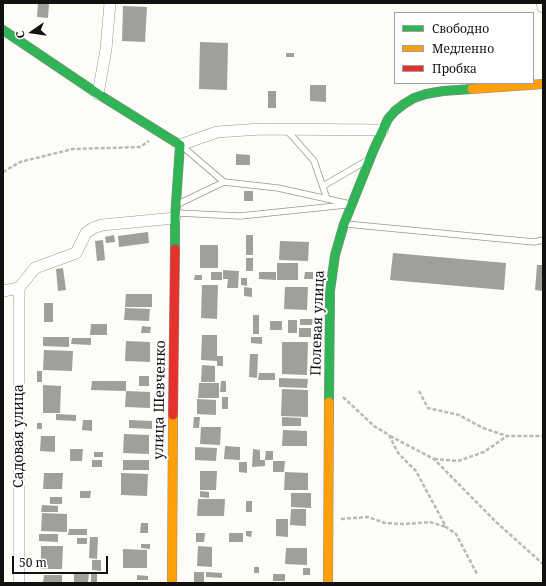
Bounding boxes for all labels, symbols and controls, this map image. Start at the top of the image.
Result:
north arrow [12,12,52,52]
legend [394,12,534,84]
text: Свободно [432,20,489,37]
text: С [12,30,28,40]
text: Медленно [432,40,494,57]
text: Пробка [432,60,477,77]
street label: Полевая улица [308,270,328,376]
street label: улица Шевченко [151,340,169,460]
street label: Садовая улица [11,384,27,488]
scale bar [14,548,110,574]
text: 50 m [19,554,47,571]

